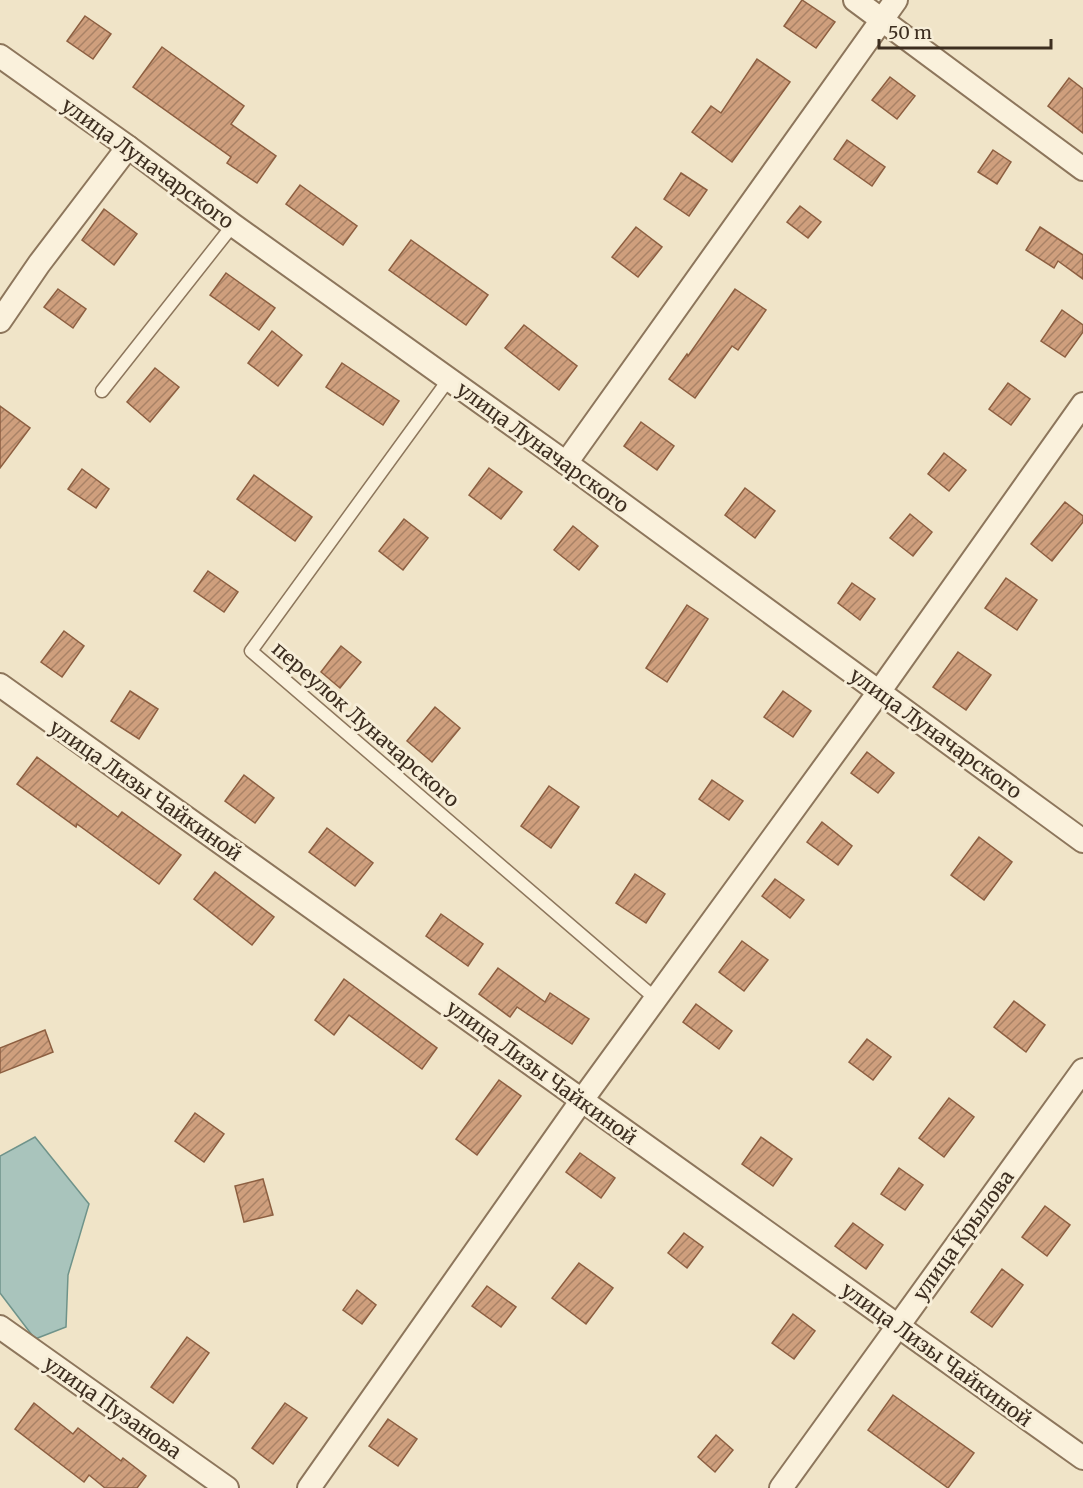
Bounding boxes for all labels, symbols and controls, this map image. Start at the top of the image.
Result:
scale bar [879,12,1052,50]
text: 50 m [888,21,932,44]
street label: улица Луначарского [57,92,239,234]
street label: улица Луначарского [452,376,634,518]
street label: переулок Луначарского [267,636,465,812]
street label: улица Луначарского [845,662,1027,804]
street label: улица Лизы Чайкиной [45,714,247,866]
street label: улица Лизы Чайкиной [442,994,642,1150]
street label: улица Крылова [907,1165,1019,1305]
street label: улица Лизы Чайкиной [837,1276,1037,1432]
street label: улица Пузанова [39,1350,187,1464]

